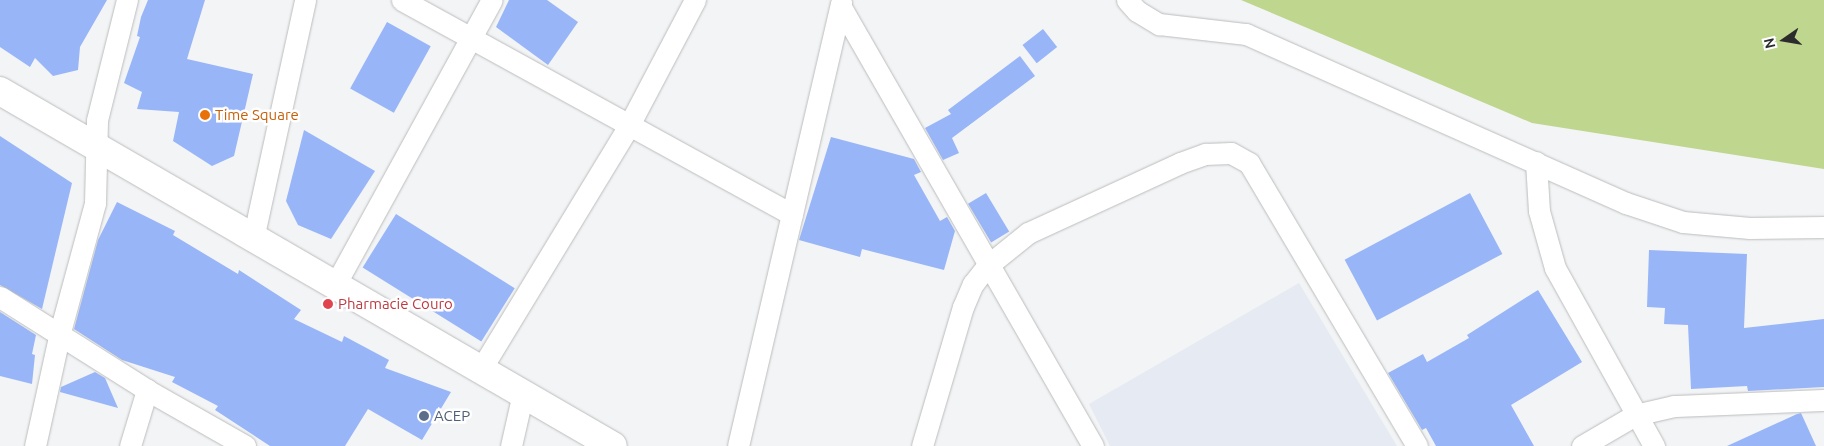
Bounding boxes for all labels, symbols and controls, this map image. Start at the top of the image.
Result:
north arrow [1759,15,1809,65]
text: N [1760,36,1778,50]
place label: Time Square [215,106,299,124]
marker: Time Square [199,109,211,121]
place label: Pharmacie Couro [338,295,453,313]
marker: Pharmacie Couro [322,298,334,310]
place label: ACEP [434,407,470,425]
marker: ACEP [418,410,430,422]

